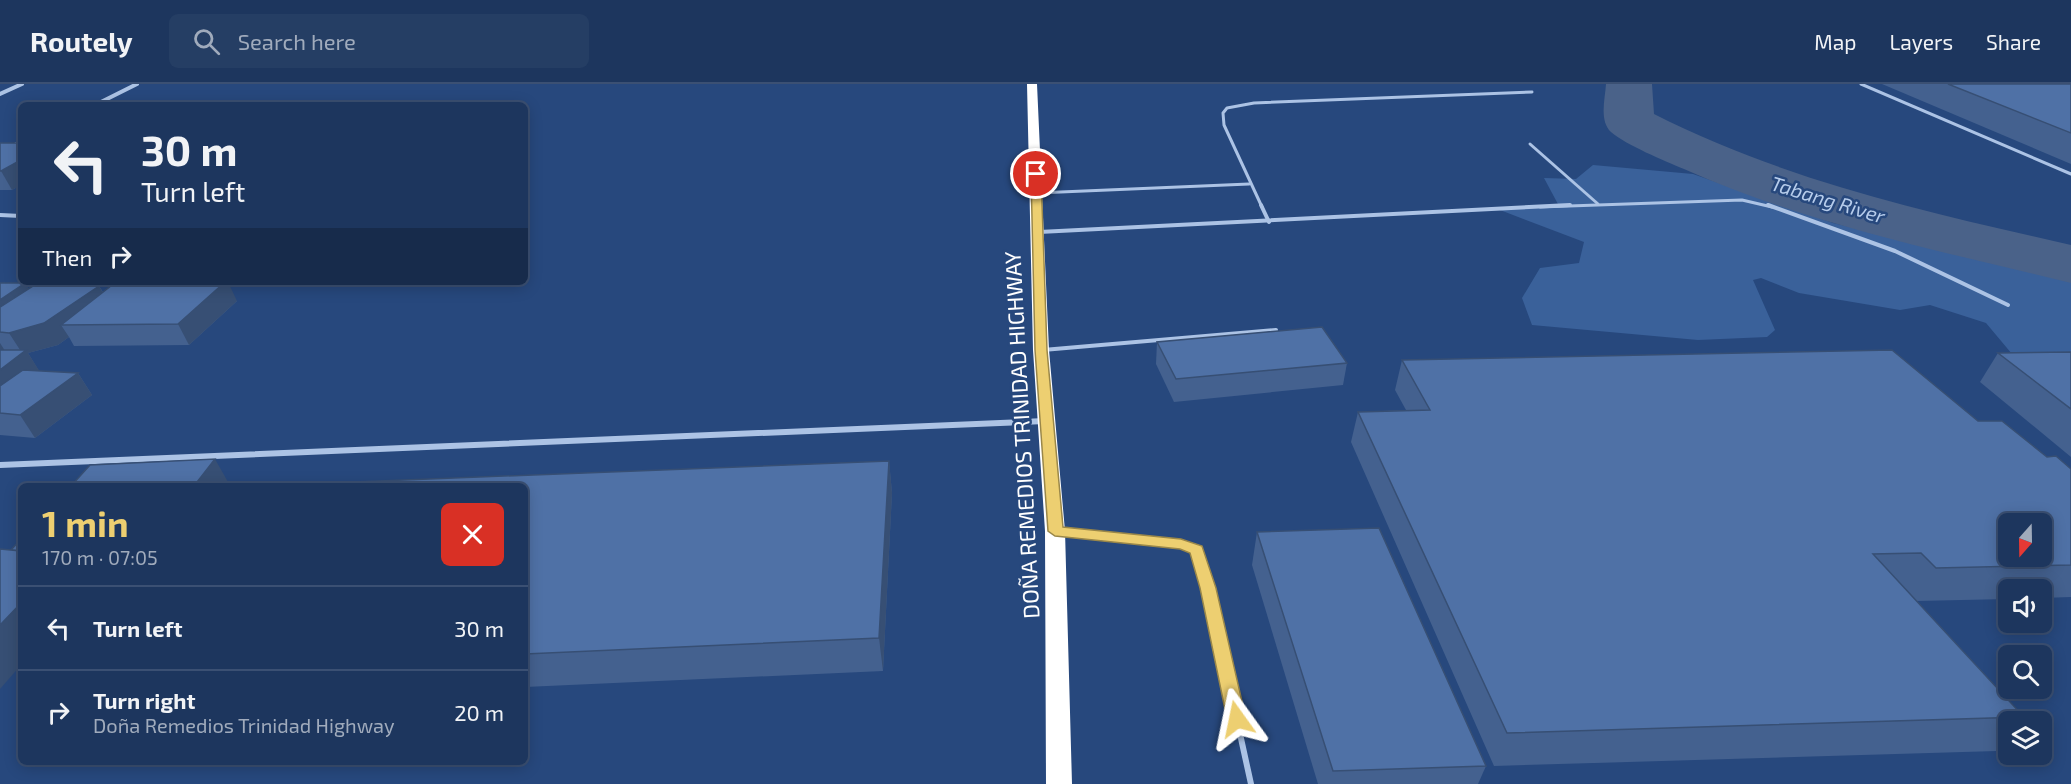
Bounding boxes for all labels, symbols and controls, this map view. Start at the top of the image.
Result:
search box [169,14,589,68]
text: Routely [30,24,133,58]
icon: search [190,25,223,58]
text: Search here [238,28,356,54]
text: Map [1814,29,1856,54]
text: Layers [1889,29,1953,54]
text: Share [1986,29,2041,54]
text: 30 m [141,124,237,174]
icon: left [42,126,120,204]
pin [1010,148,1061,199]
icon: arrive [1019,157,1052,190]
water label: Tabang River [1768,170,1889,228]
text: Turn left [141,175,245,207]
icon: right [104,240,137,273]
text: Then [42,244,92,270]
street label: DOÑA REMEDIOS TRINIDAD HIGHWAY [998,250,1044,619]
text: 1 min [42,501,129,544]
button: close [441,503,504,566]
north arrow [1998,513,2052,567]
map controls [1998,513,2052,765]
text: 170 m · 07:05 [42,545,158,569]
button: sound [1998,579,2052,633]
icon: left [42,612,75,645]
text: Turn left [93,615,182,641]
text: 30 m [454,615,504,641]
button: search [1998,645,2052,699]
text: Turn right [93,687,195,713]
position arrow [1205,687,1269,751]
icon: right [42,696,75,729]
text: 20 m [454,699,504,725]
button: layers [1998,711,2052,765]
text: Doña Remedios Trinidad Highway [93,713,395,737]

